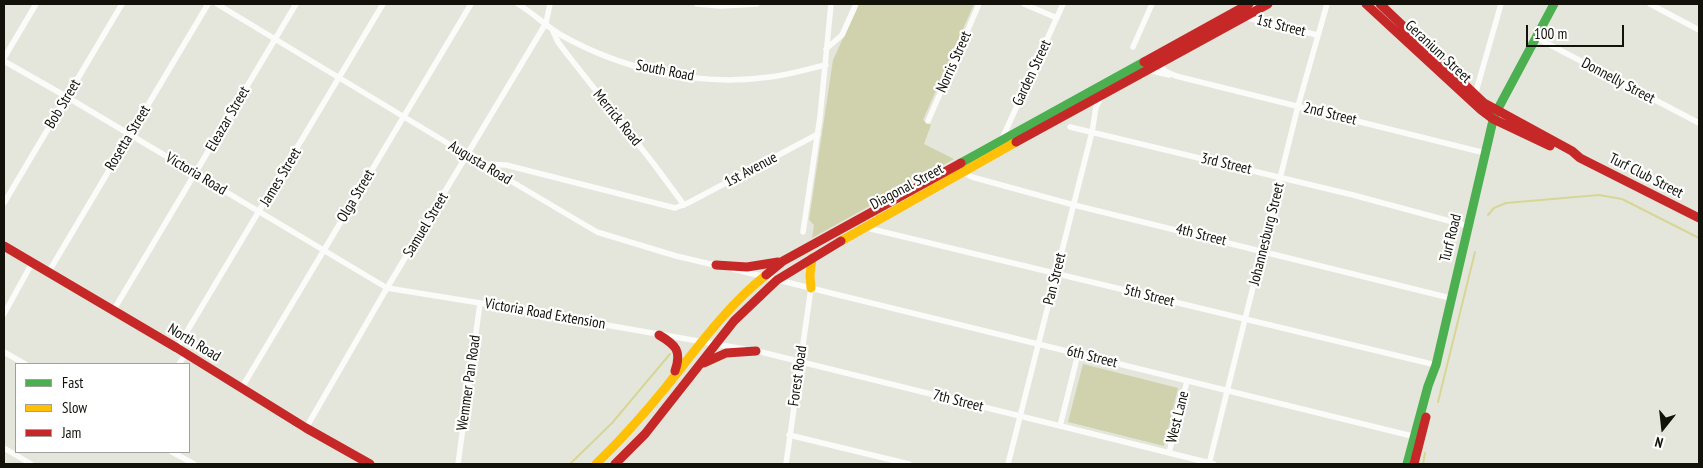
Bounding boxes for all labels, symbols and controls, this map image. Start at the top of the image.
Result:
street label: 1st Street [1254,11,1308,41]
scale bar [1528,15,1626,47]
street label: Geranium Street [1401,17,1475,87]
text: 100 m [1534,24,1567,43]
street label: Norris Street [932,29,976,95]
street label: Garden Street [1009,37,1055,109]
street label: Donnelly Street [1578,54,1658,108]
street label: South Road [634,57,696,85]
street label: Bob Street [41,76,85,132]
street label: Eleazar Street [202,83,254,155]
street label: Merrick Road [589,86,645,150]
street label: 2nd Street [1302,99,1358,129]
street label: Rosetta Street [102,102,154,174]
street label: Augusta Road [445,137,515,189]
street label: James Street [257,145,305,209]
street label: Victoria Road [162,149,230,199]
street label: 1st Avenue [722,149,780,191]
street label: 3rd Street [1199,149,1253,179]
street label: Turf Club Street [1606,150,1686,202]
street label: Diagonal Street [867,160,947,214]
street label: Olga Street [333,166,379,226]
street label: Johannesburg Street [1246,181,1288,287]
street label: Samuel Street [400,189,452,261]
street label: Turf Road [1436,212,1466,264]
street label: 4th Street [1174,220,1228,250]
street label: Pan Street [1040,251,1070,307]
street label: 5th Street [1122,281,1176,311]
street label: Victoria Road Extension [483,295,607,333]
street label: North Road [164,320,224,366]
street label: Wemmer Pan Road [453,334,485,432]
street label: 6th Street [1065,342,1119,372]
street label: Forest Road [785,345,811,407]
legend [15,363,190,453]
text: Fast [62,373,83,392]
street label: 7th Street [931,386,985,416]
street label: West Lane [1163,389,1193,445]
text: Slow [62,398,87,417]
north arrow [1638,403,1688,453]
text: Jam [62,423,81,442]
text: N [1653,433,1665,452]

